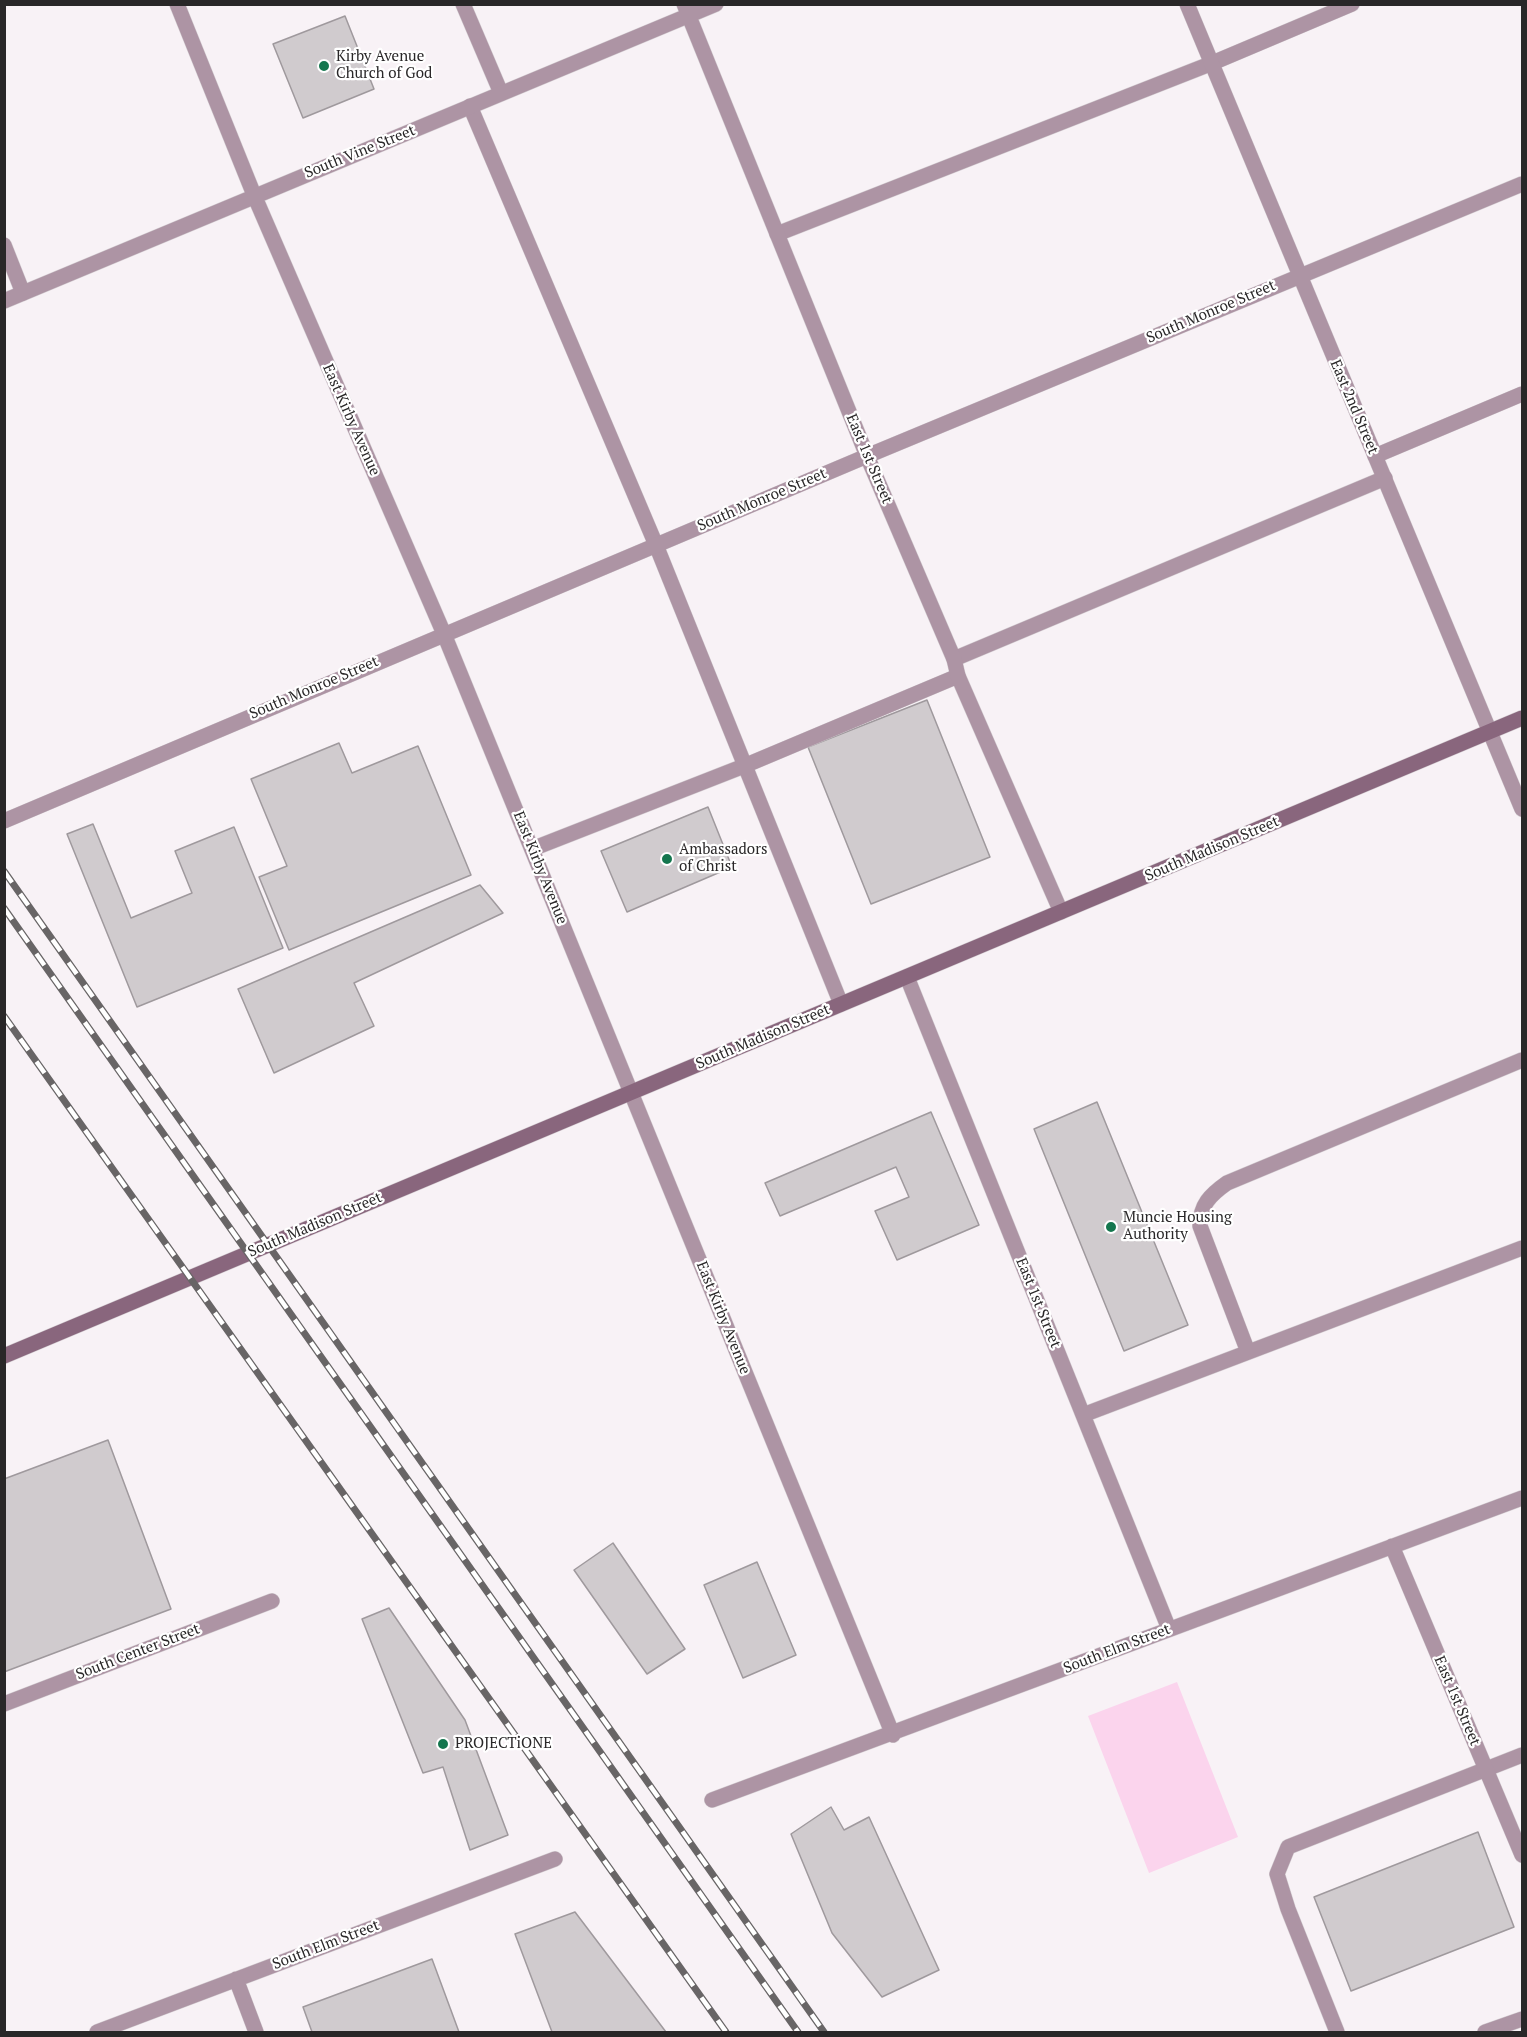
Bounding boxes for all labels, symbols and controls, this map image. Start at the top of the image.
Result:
place label: Kirby Avenue Church of God [336,48,432,83]
marker: Kirby Avenue Church of God [317,59,331,73]
street label: South Vine Street [302,122,418,182]
street label: South Monroe Street [1144,277,1278,347]
street label: East 2nd Street [1326,357,1382,457]
street label: East Kirby Avenue [318,361,384,479]
street label: East 1st Street [842,411,896,507]
street label: South Monroe Street [695,465,829,535]
street label: South Monroe Street [247,653,381,723]
street label: East Kirby Avenue [509,809,571,927]
street label: South Madison Street [1142,813,1282,885]
place label: Ambassadors of Christ [679,841,767,876]
marker: Ambassadors of Christ [660,852,674,866]
street label: South Madison Street [693,1001,833,1073]
street label: South Madison Street [245,1189,385,1261]
place label: Muncie Housing Authority [1123,1209,1232,1244]
marker: Muncie Housing Authority [1104,1220,1118,1234]
street label: East 1st Street [1012,1255,1064,1351]
street label: East Kirby Avenue [692,1259,754,1377]
street label: South Center Street [74,1620,202,1684]
street label: South Elm Street [1061,1620,1173,1678]
street label: East 1st Street [1430,1653,1484,1749]
place label: PROJECTiONE [455,1735,552,1753]
marker: PROJECTiONE [436,1737,450,1751]
street label: South Elm Street [270,1916,382,1974]

